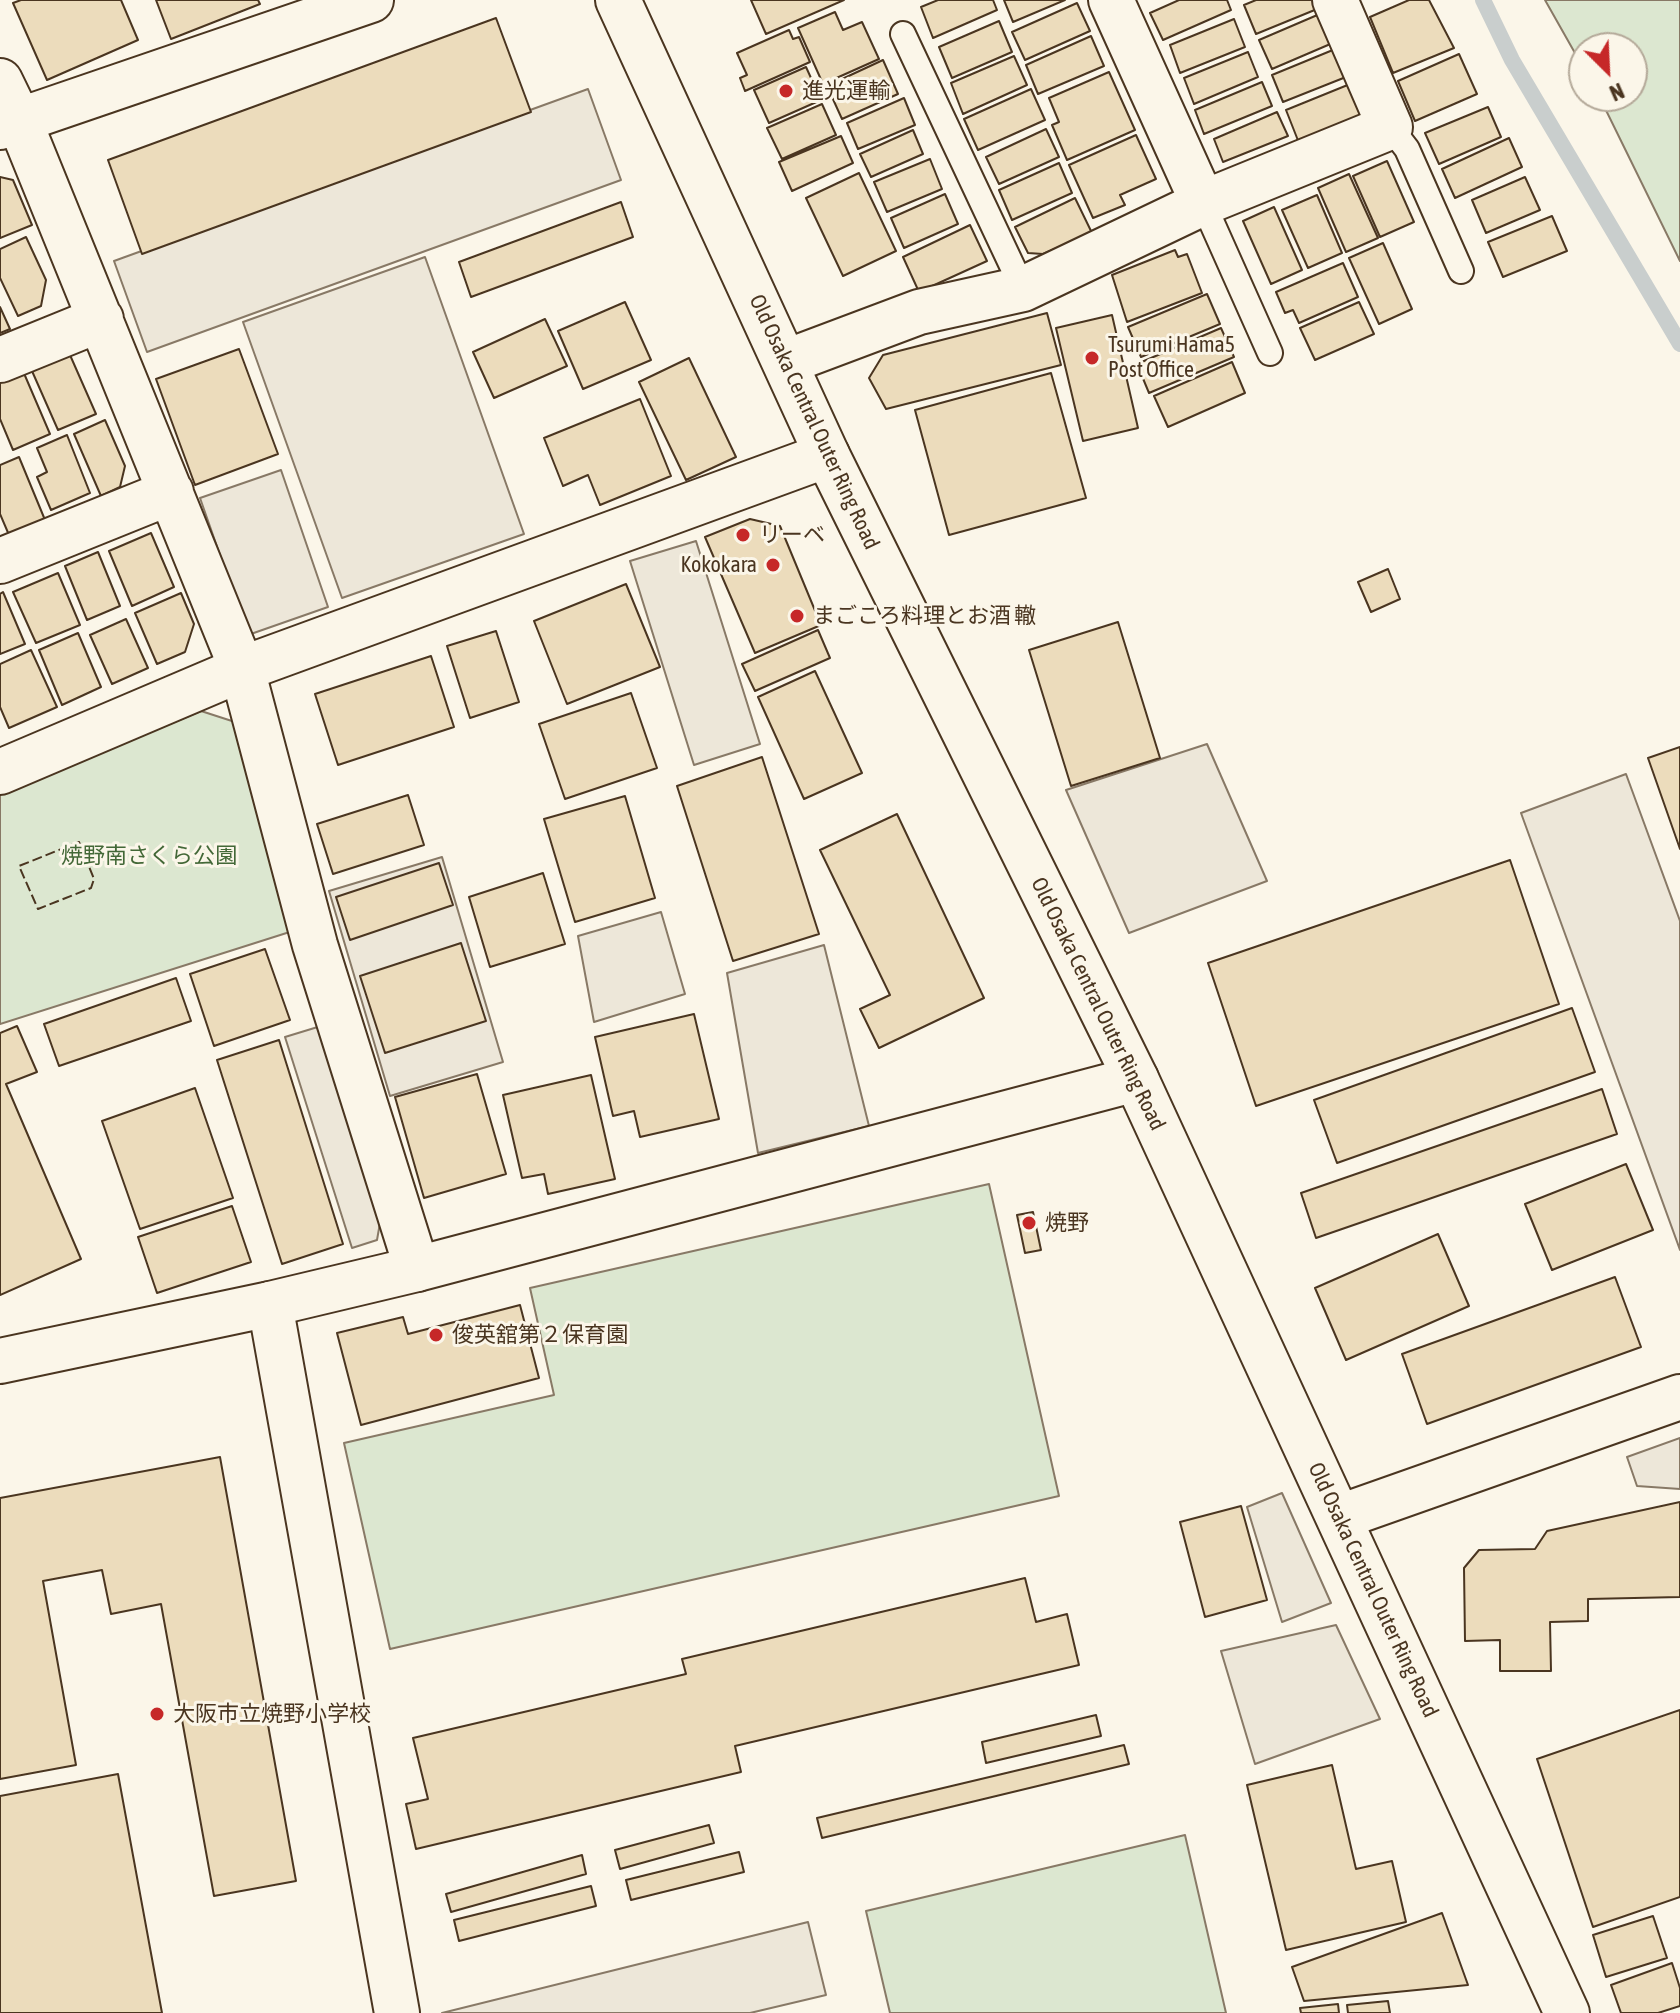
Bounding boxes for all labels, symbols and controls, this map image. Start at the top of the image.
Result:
north arrow [1568,32,1648,112]
place label: 進光運輸 [802,78,890,104]
text: N [1606,78,1628,107]
marker: 進光運輸 [777,82,795,100]
street label: Old Osaka Central Outer Ring Road [743,290,885,554]
place label: Tsurumi Hama5 Post Office [1108,332,1235,384]
marker: Tsurumi Hama5 Post Office [1083,349,1101,367]
place label: リーベ [759,522,825,548]
marker: リーベ [734,526,752,544]
place label: Kokokara [681,552,757,578]
marker: Kokokara [764,556,782,574]
place label: まごころ料理とお酒 轍 [813,603,1036,629]
marker: まごころ料理とお酒 轍 [788,607,806,625]
park label: 焼野南さくら公園 [61,843,237,869]
street label: Old Osaka Central Outer Ring Road [1025,873,1171,1135]
place label: 焼野 [1045,1210,1089,1236]
marker: 焼野 [1020,1214,1038,1232]
place label: 俊英舘第２保育園 [452,1322,628,1348]
marker: 俊英舘第２保育園 [427,1326,445,1344]
street label: Old Osaka Central Outer Ring Road [1302,1458,1444,1722]
place label: 大阪市立焼野小学校 [173,1701,371,1727]
marker: 大阪市立焼野小学校 [148,1705,166,1723]

